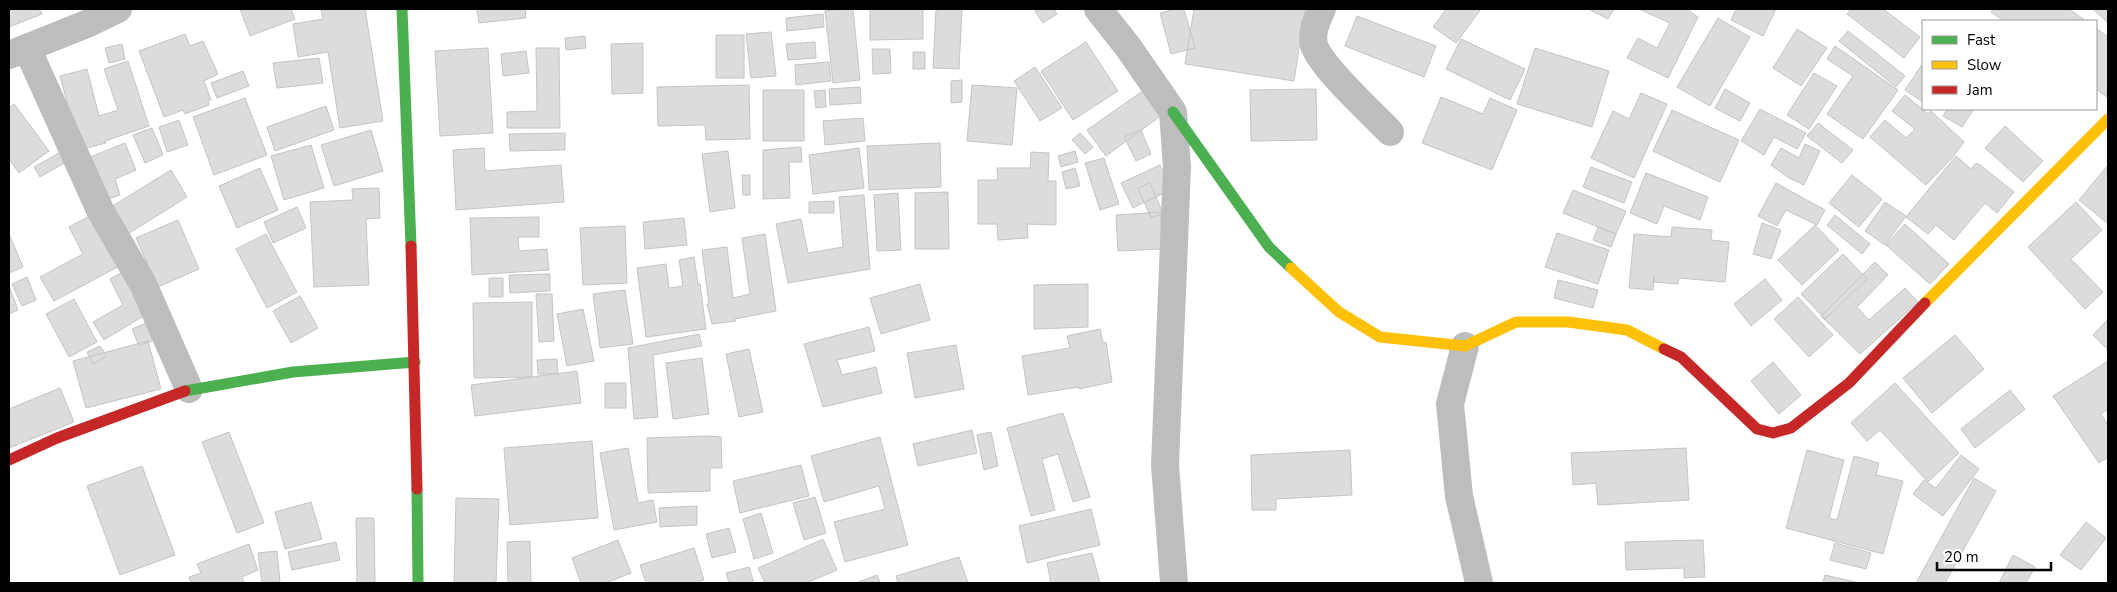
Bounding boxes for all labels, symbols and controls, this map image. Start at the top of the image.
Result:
legend [1922,20,2097,110]
text: Fast [1967,30,1996,50]
text: Slow [1967,55,2002,75]
text: Jam [1966,80,1993,100]
scale bar [1937,540,2051,572]
text: 20 m [1944,547,1979,567]

